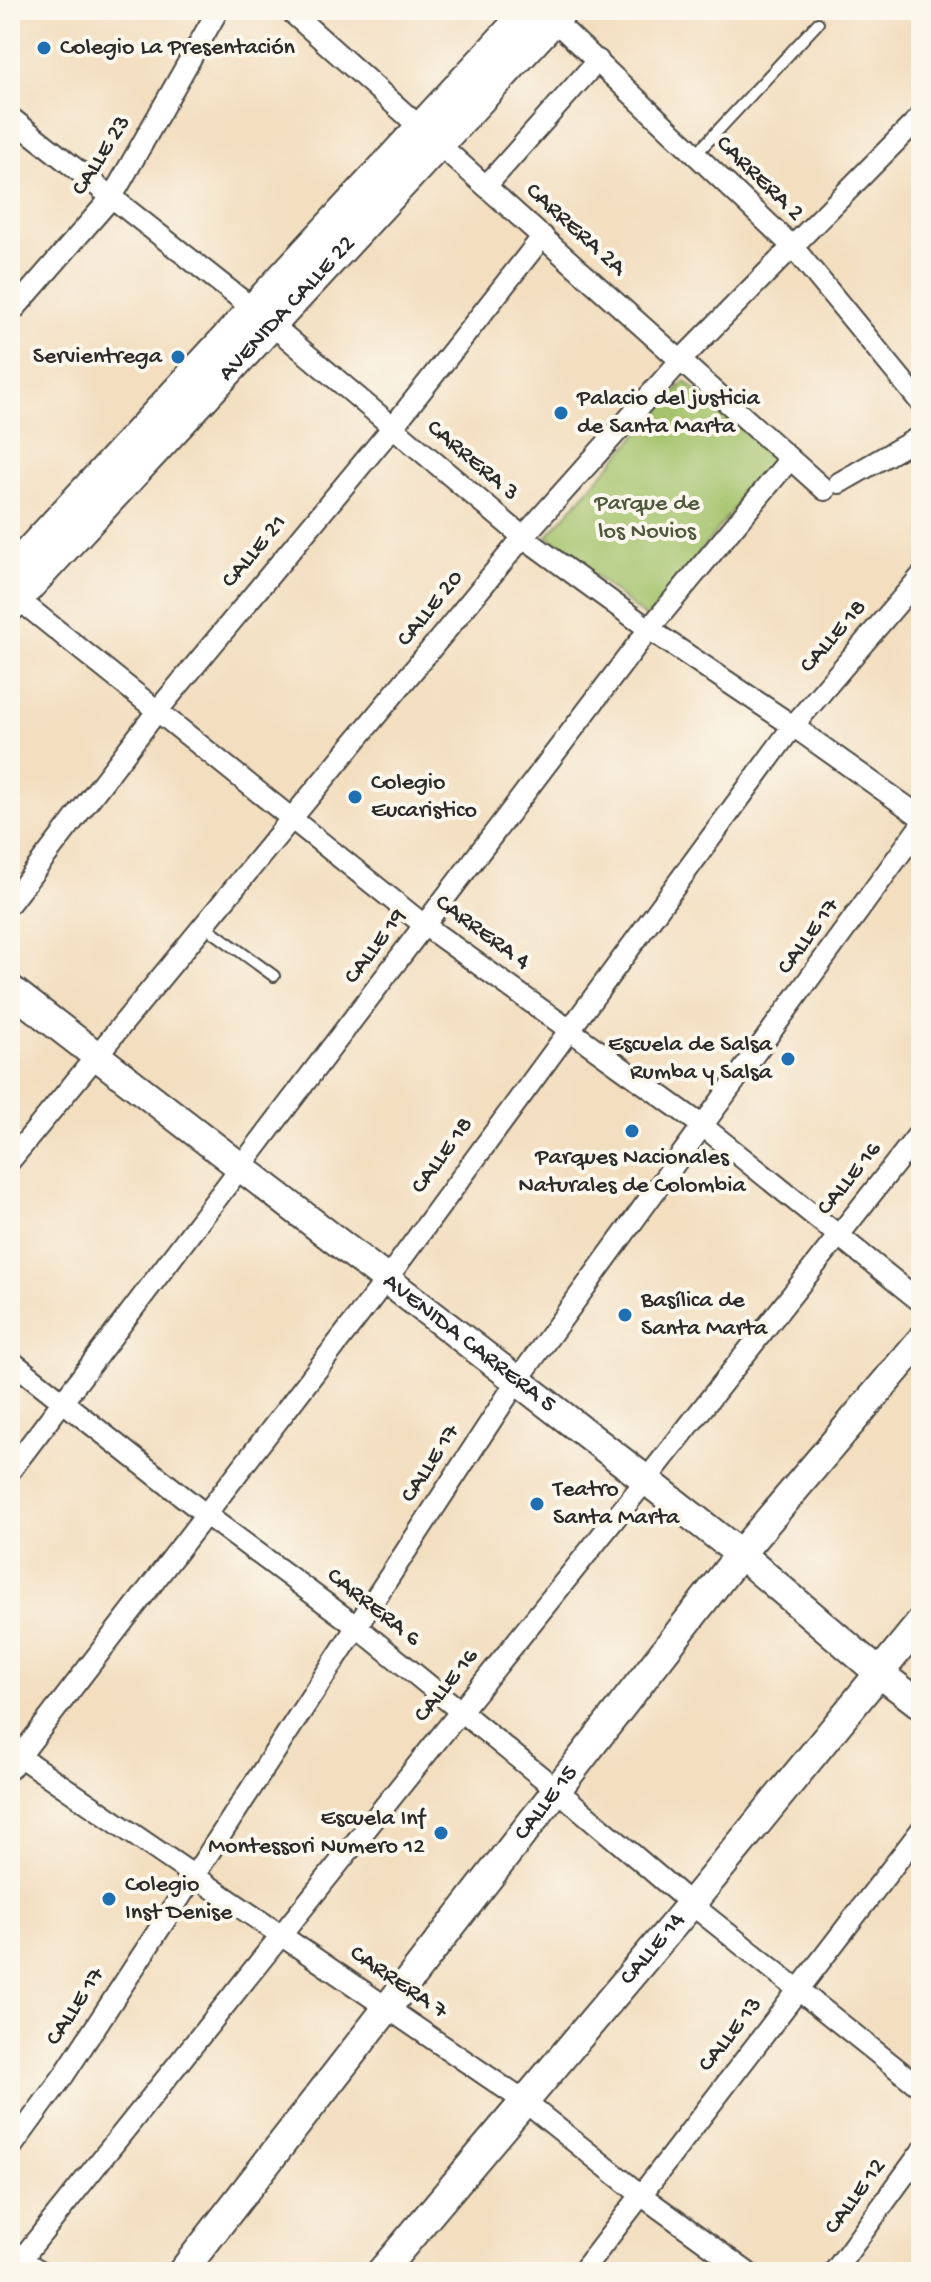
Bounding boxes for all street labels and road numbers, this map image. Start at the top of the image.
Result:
street label: CALLE 23 [66,110,138,202]
street label: CARRERA 2 [709,130,809,228]
street label: CARRERA 2A [519,177,633,284]
street label: AVENIDA CALLE 22 [213,230,362,388]
street label: CARRERA 3 [420,414,524,508]
street label: CALLE 21 [216,509,294,595]
street label: CALLE 20 [391,565,471,653]
street label: CALLE 18 [794,594,874,680]
street label: CARRERA 4 [429,889,536,978]
street label: CALLE 17 [772,893,847,981]
street label: CALLE 19 [338,903,414,991]
street label: CALLE 18 [405,1112,481,1200]
street label: CALLE 16 [811,1135,889,1222]
street label: AVENIDA CARRERA 5 [376,1267,562,1420]
street label: CALLE 17 [395,1419,467,1509]
street label: CARRERA 6 [320,1562,427,1654]
street label: CALLE 16 [408,1642,486,1729]
street label: CALLE 15 [508,1759,585,1847]
street label: CALLE 14 [614,1906,692,1992]
street label: CARRERA 7 [343,1940,453,2027]
street label: CALLE 17 [40,1962,112,2052]
street label: CALLE 13 [693,1992,769,2078]
street label: CALLE 12 [819,2153,893,2241]

